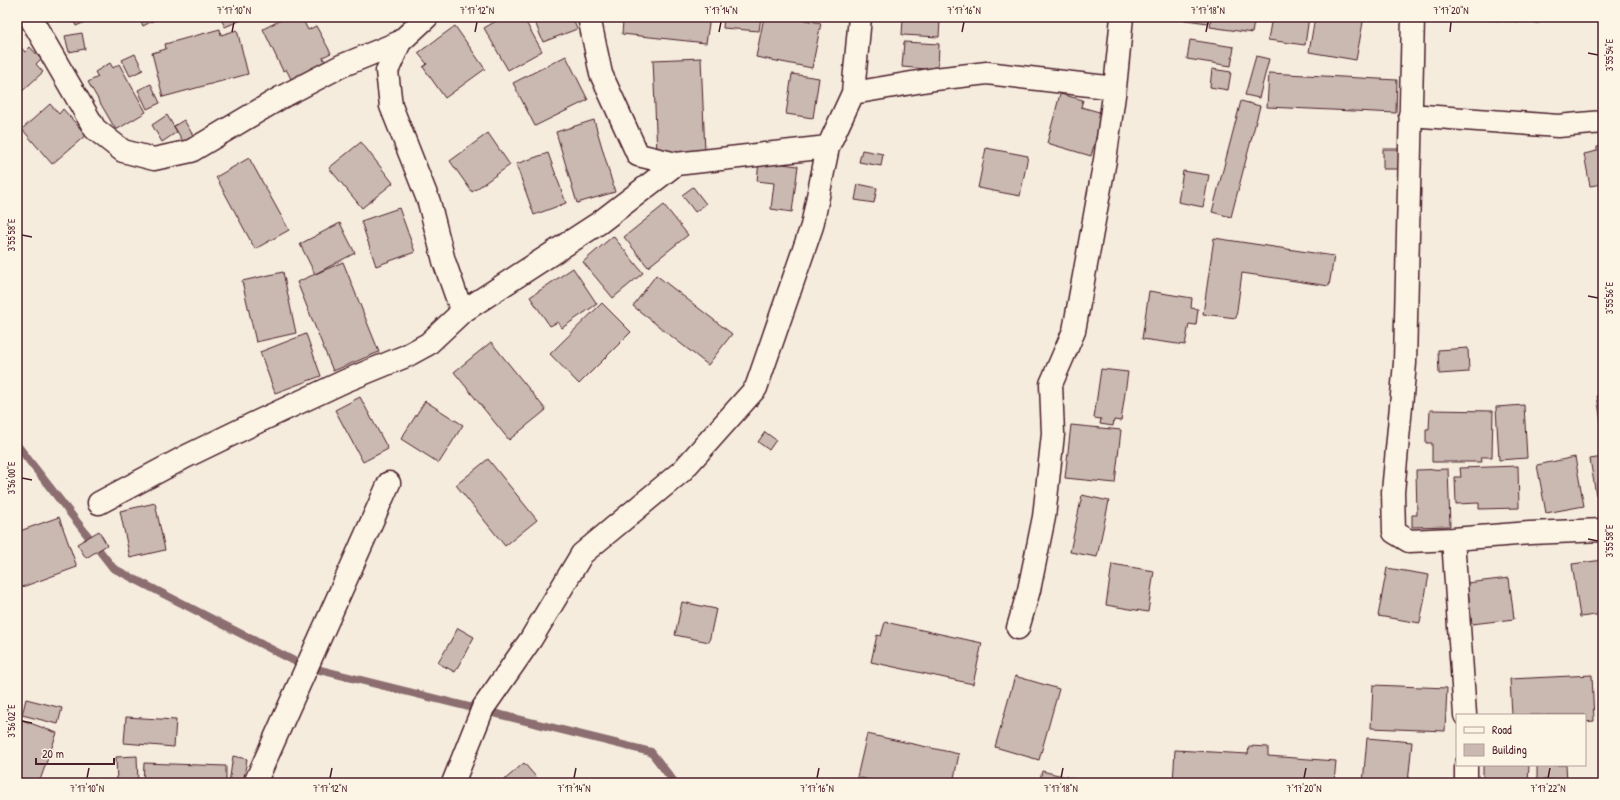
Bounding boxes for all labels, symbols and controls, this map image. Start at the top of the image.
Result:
text: 7°17'10"N [217,4,251,17]
text: 7°17'12"N [460,4,494,17]
text: 7°17'14"N [704,4,738,17]
text: 7°17'16"N [947,4,981,17]
text: 7°17'18"N [1191,4,1225,17]
text: 7°17'20"N [1434,4,1469,17]
text: 3°55'54"E [1603,38,1616,71]
text: 3°55'58"E [5,218,18,251]
text: 3°55'56"E [1603,281,1616,314]
text: 3°56'00"E [5,461,18,495]
text: 3°55'58"E [1603,524,1616,557]
text: 3°56'02"E [5,704,18,738]
legend [1456,714,1586,766]
text: Road [1492,721,1512,738]
scale bar [36,740,114,766]
text: Building [1492,741,1527,758]
text: 20 m [42,745,64,762]
text: 7°17'10"N [70,782,104,795]
text: 7°17'12"N [313,782,347,795]
text: 7°17'14"N [557,782,591,795]
text: 7°17'16"N [800,782,834,795]
text: 7°17'18"N [1044,782,1078,795]
text: 7°17'20"N [1287,782,1322,795]
text: 7°17'22"N [1530,782,1566,795]

